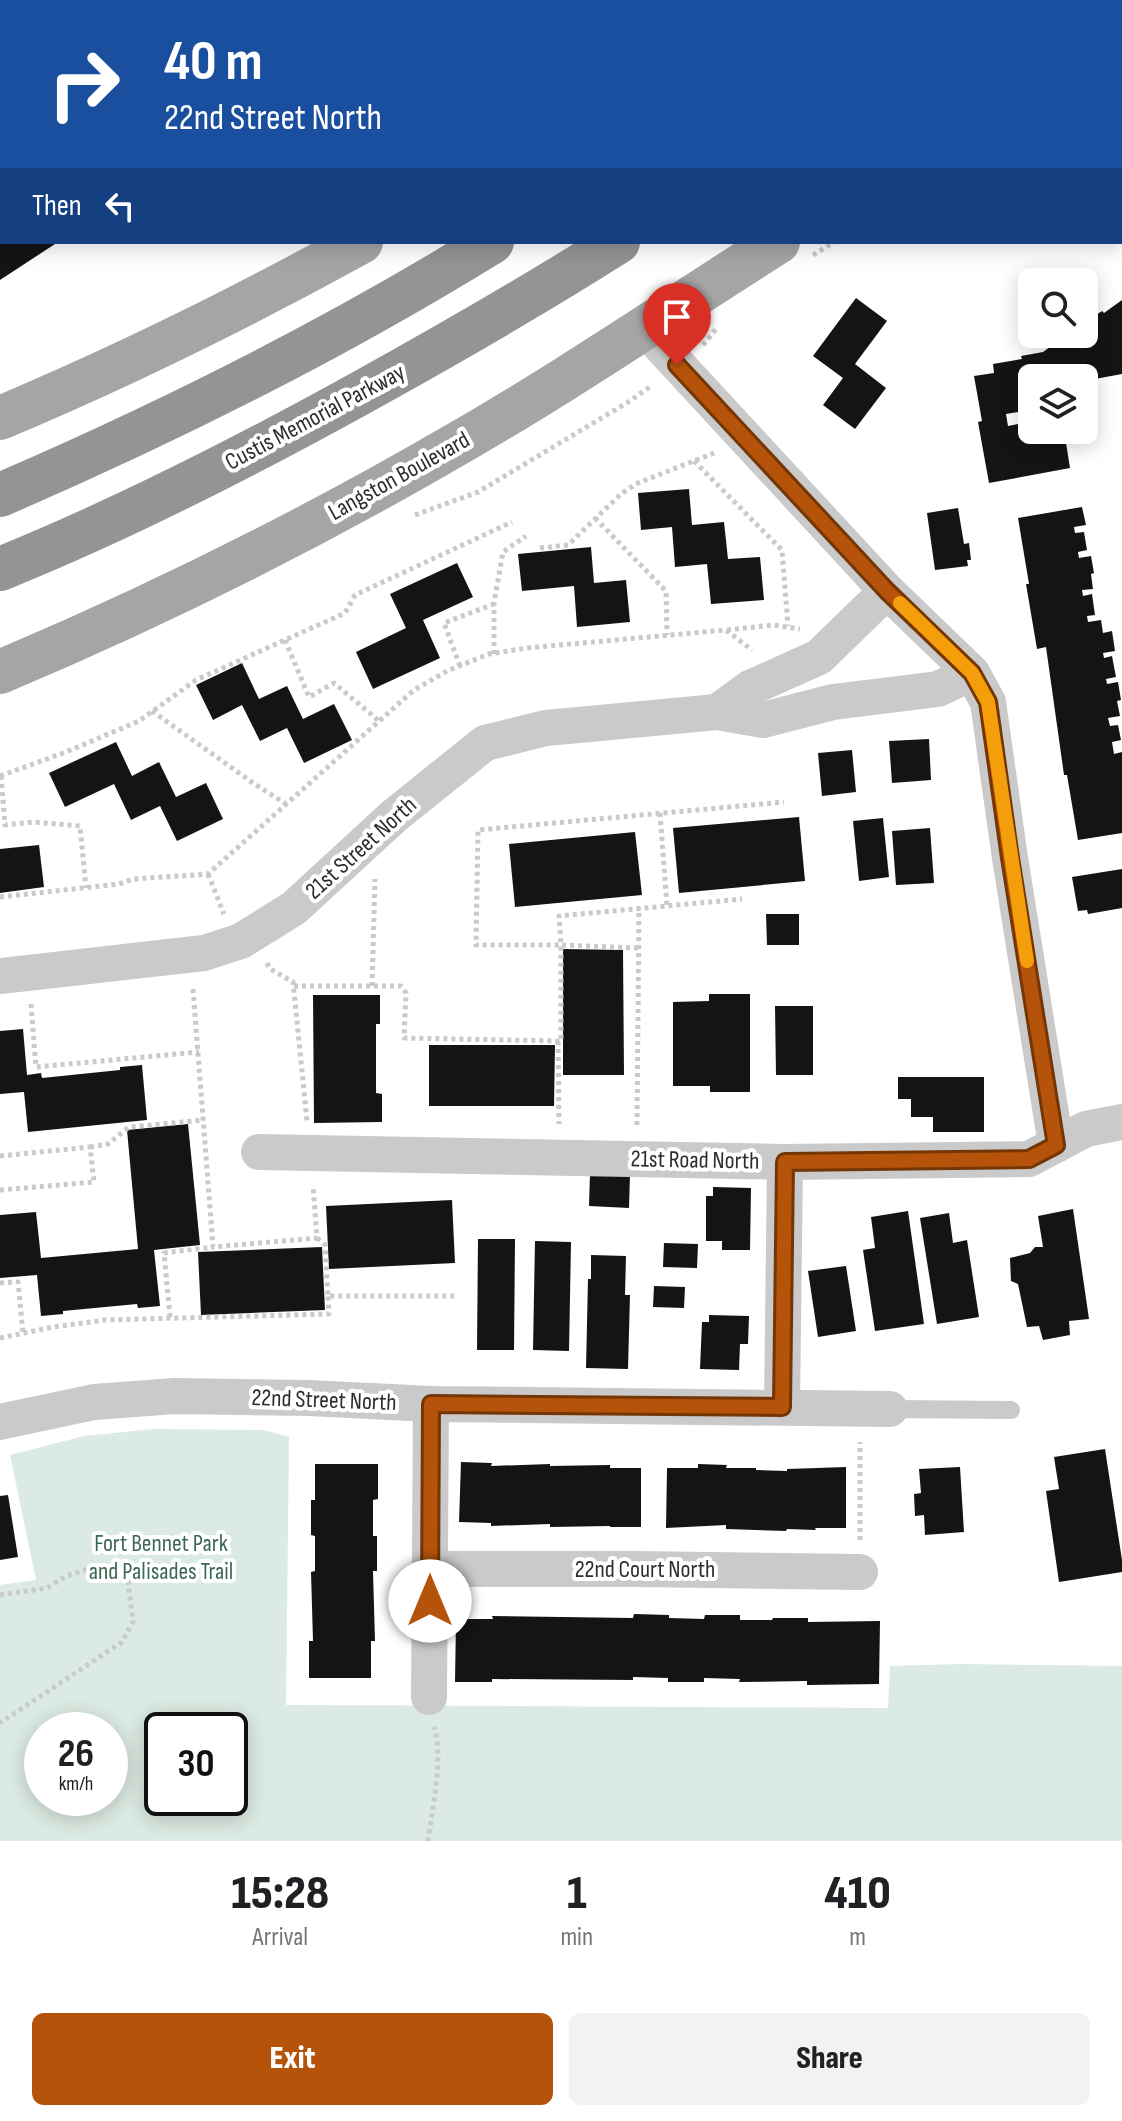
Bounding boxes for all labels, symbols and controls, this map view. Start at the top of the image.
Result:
text: 40 m [164,29,263,96]
icon: right [32,32,136,136]
text: 22nd Street North [164,97,382,140]
icon: left [98,184,142,228]
text: Then [32,188,82,224]
map controls [1018,268,1098,444]
button: search [1018,268,1098,348]
pin [643,283,711,365]
icon: arrive [655,295,699,339]
street label: Custis Memorial Parkway [220,357,410,477]
button: layers [1018,364,1098,444]
street label: Langston Boulevard [323,425,475,527]
street label: 21st Street North [299,791,423,905]
street label: 21st Road North [630,1144,760,1176]
street label: 22nd Street North [251,1383,397,1417]
park label: Fort Bennet Park and Palisades Trail [89,1529,233,1586]
street label: 22nd Court North [575,1555,715,1584]
position arrow [388,1559,472,1643]
speed limit sign: 30 [144,1712,248,1816]
text: 26 [58,1730,94,1778]
text: km/h [59,1772,93,1796]
text: 15:28 [231,1865,329,1922]
text: 1 [567,1865,587,1922]
text: 410 [824,1865,891,1922]
text: Arrival [252,1922,308,1953]
text: min [560,1922,593,1953]
text: m [849,1922,866,1953]
button: Exit [32,2013,553,2105]
button: Share [569,2013,1090,2105]

